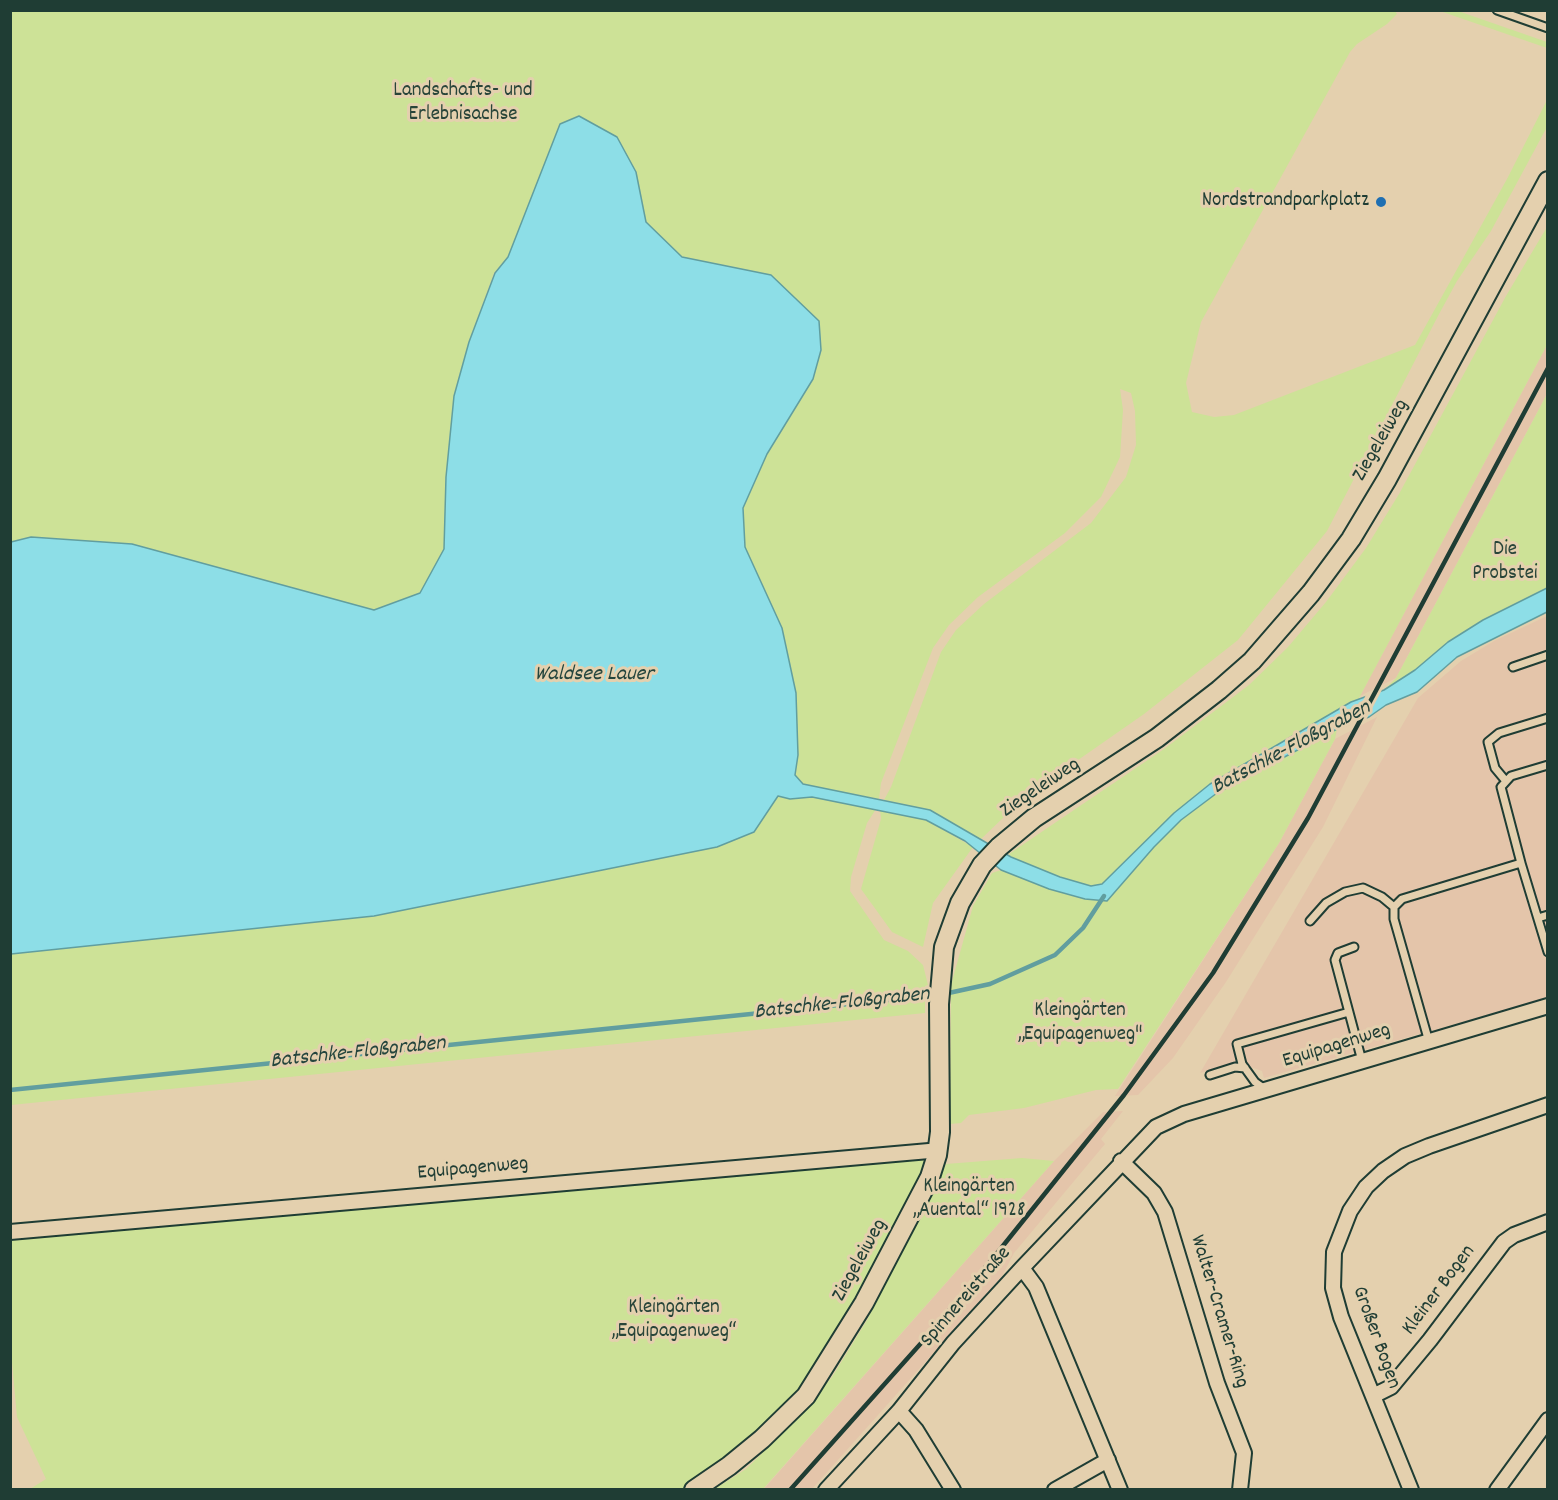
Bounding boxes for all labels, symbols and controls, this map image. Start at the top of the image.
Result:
park label: Landschafts- und Erlebnisachse [393,79,533,129]
place label: Nordstrandparkplatz [1202,189,1369,215]
marker: Nordstrandparkplatz [1374,195,1388,209]
street label: Ziegeleiweg [1348,395,1416,487]
park label: Die Probstei [1472,538,1538,588]
water label: Waldsee Lauer [535,663,653,689]
water label: Batschke‐Floßgraben [1208,696,1376,802]
street label: Ziegeleiweg [996,753,1086,825]
water label: Batschke‐Floßgraben [753,983,931,1027]
park label: Kleingärten „Equipagenweg" [1017,999,1143,1049]
street label: Equipagenweg [1280,1019,1394,1075]
water label: Batschke‐Floßgraben [269,1032,447,1076]
street label: Equipagenweg [416,1153,530,1187]
park label: Kleingärten „Auental“ 1928 [913,1175,1025,1225]
street label: Ziegeleiweg [828,1215,894,1307]
street label: Walter-Cramer-Ring [1183,1233,1253,1391]
street label: Kleiner Bogen [1398,1241,1482,1341]
street label: Spinnereistraße [916,1242,1018,1354]
street label: Großer Bogen [1345,1283,1405,1393]
park label: Kleingärten „Equipagenweg“ [611,1296,737,1346]

